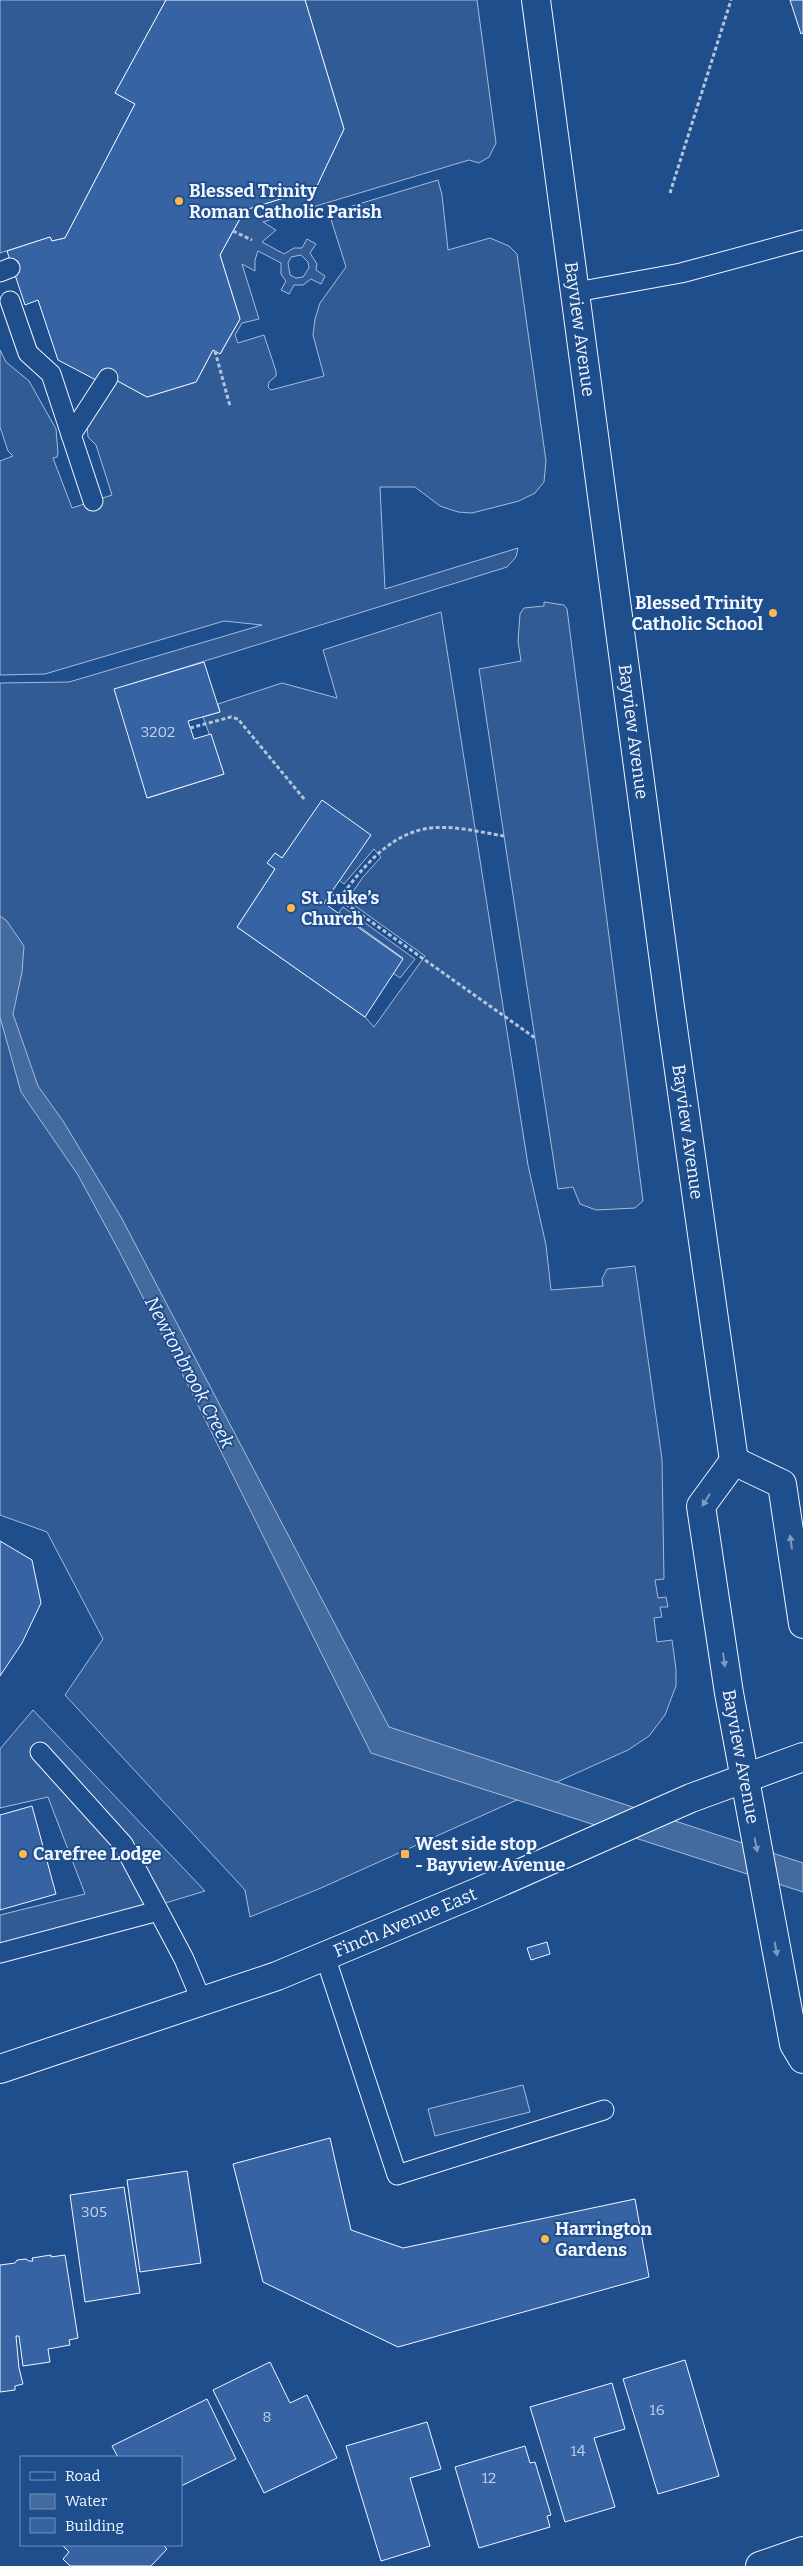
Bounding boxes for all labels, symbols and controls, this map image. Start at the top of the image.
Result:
place label: Blessed Trinity Roman Catholic Parish [189,180,383,223]
marker: Blessed Trinity Roman Catholic Parish [173,195,185,207]
street label: Bayview Avenue [560,260,600,398]
place label: Blessed Trinity Catholic School [632,592,764,635]
marker: Blessed Trinity Catholic School [767,607,779,619]
street label: Bayview Avenue [613,663,653,800]
house number: 3202 [141,723,175,741]
place label: St. Luke’s Church [301,887,380,930]
marker: St. Luke’s Church [285,902,297,914]
street label: Bayview Avenue [667,1063,708,1201]
water label: Newtonbrook Creek [140,1293,240,1453]
one-way arrow [701,1494,711,1507]
one-way arrow [786,1533,794,1549]
one-way arrow [720,1652,728,1668]
street label: Bayview Avenue [718,1688,764,1826]
place label: West side stop - Bayview Avenue [415,1833,566,1876]
one-way arrow [753,1837,761,1853]
place label: Carefree Lodge [33,1843,161,1865]
marker: Carefree Lodge [17,1848,29,1860]
marker: West side stop - Bayview Avenue [399,1848,411,1860]
street label: Finch Avenue East [330,1883,480,1962]
one-way arrow [772,1941,780,1957]
house number: 305 [81,2203,107,2221]
place label: Harrington Gardens [555,2218,652,2261]
marker: Harrington Gardens [539,2233,551,2245]
house number: 16 [650,2401,665,2419]
house number: 8 [262,2408,272,2426]
house number: 14 [571,2442,586,2460]
legend [20,2456,182,2546]
text: Road [65,2467,100,2485]
house number: 12 [482,2469,496,2487]
text: Water [65,2492,108,2510]
text: Building [65,2517,124,2535]

